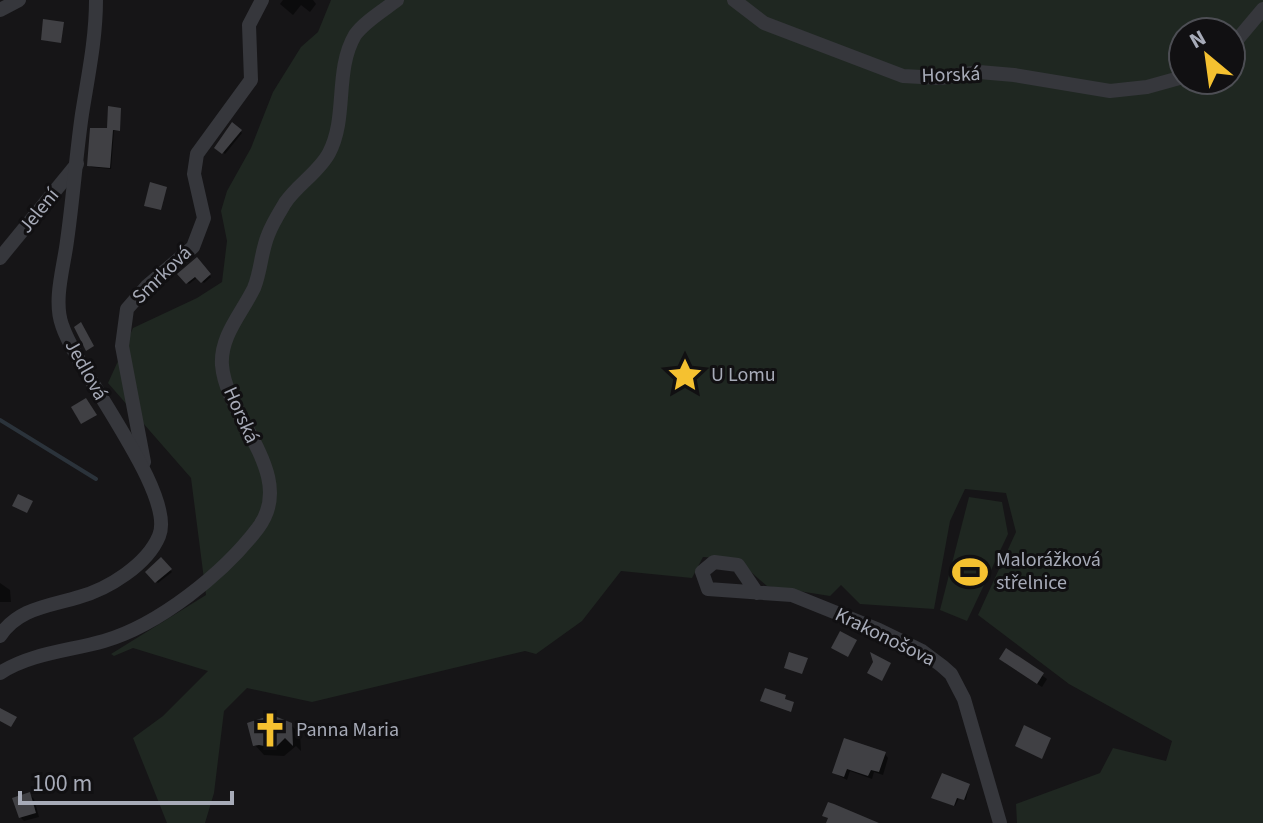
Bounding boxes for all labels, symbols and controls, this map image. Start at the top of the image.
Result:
north arrow [1167,16,1247,96]
text: N [1184,22,1212,57]
street label: Horská [921,60,981,90]
street label: Jelení [12,182,66,239]
street label: Smrková [126,239,198,311]
street label: Jedlová [58,335,114,405]
place icon: U Lomu [666,356,704,394]
place label: U Lomu [711,361,776,389]
street label: Horská [216,382,266,448]
place label: Malorážková střelnice [996,546,1101,597]
sports icon: Malorážková střelnice [951,553,989,591]
street label: Krakonošova [830,601,940,673]
church icon: Panna Maria [251,711,289,749]
place label: Panna Maria [296,716,399,744]
scale bar [20,755,232,805]
text: 100 m [32,766,92,801]

